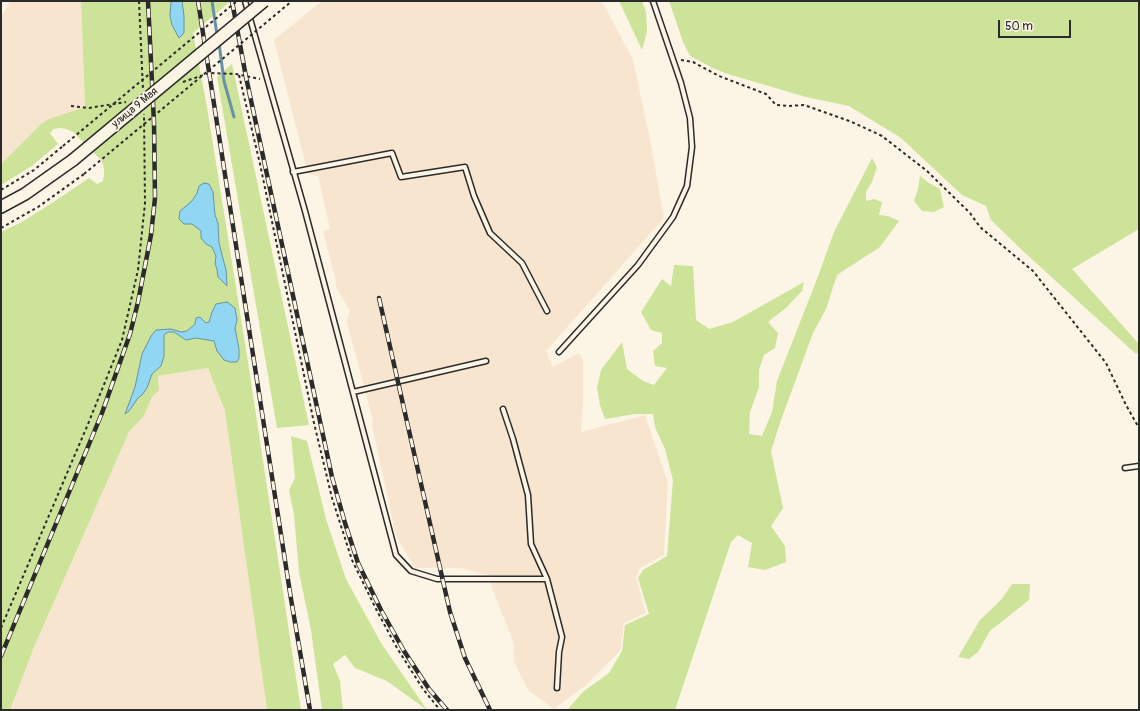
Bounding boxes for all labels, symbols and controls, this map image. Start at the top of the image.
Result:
scale bar [1000,12,1073,38]
text: 50 m [1005,19,1033,34]
street label: улица 9 Мая [109,85,161,131]

